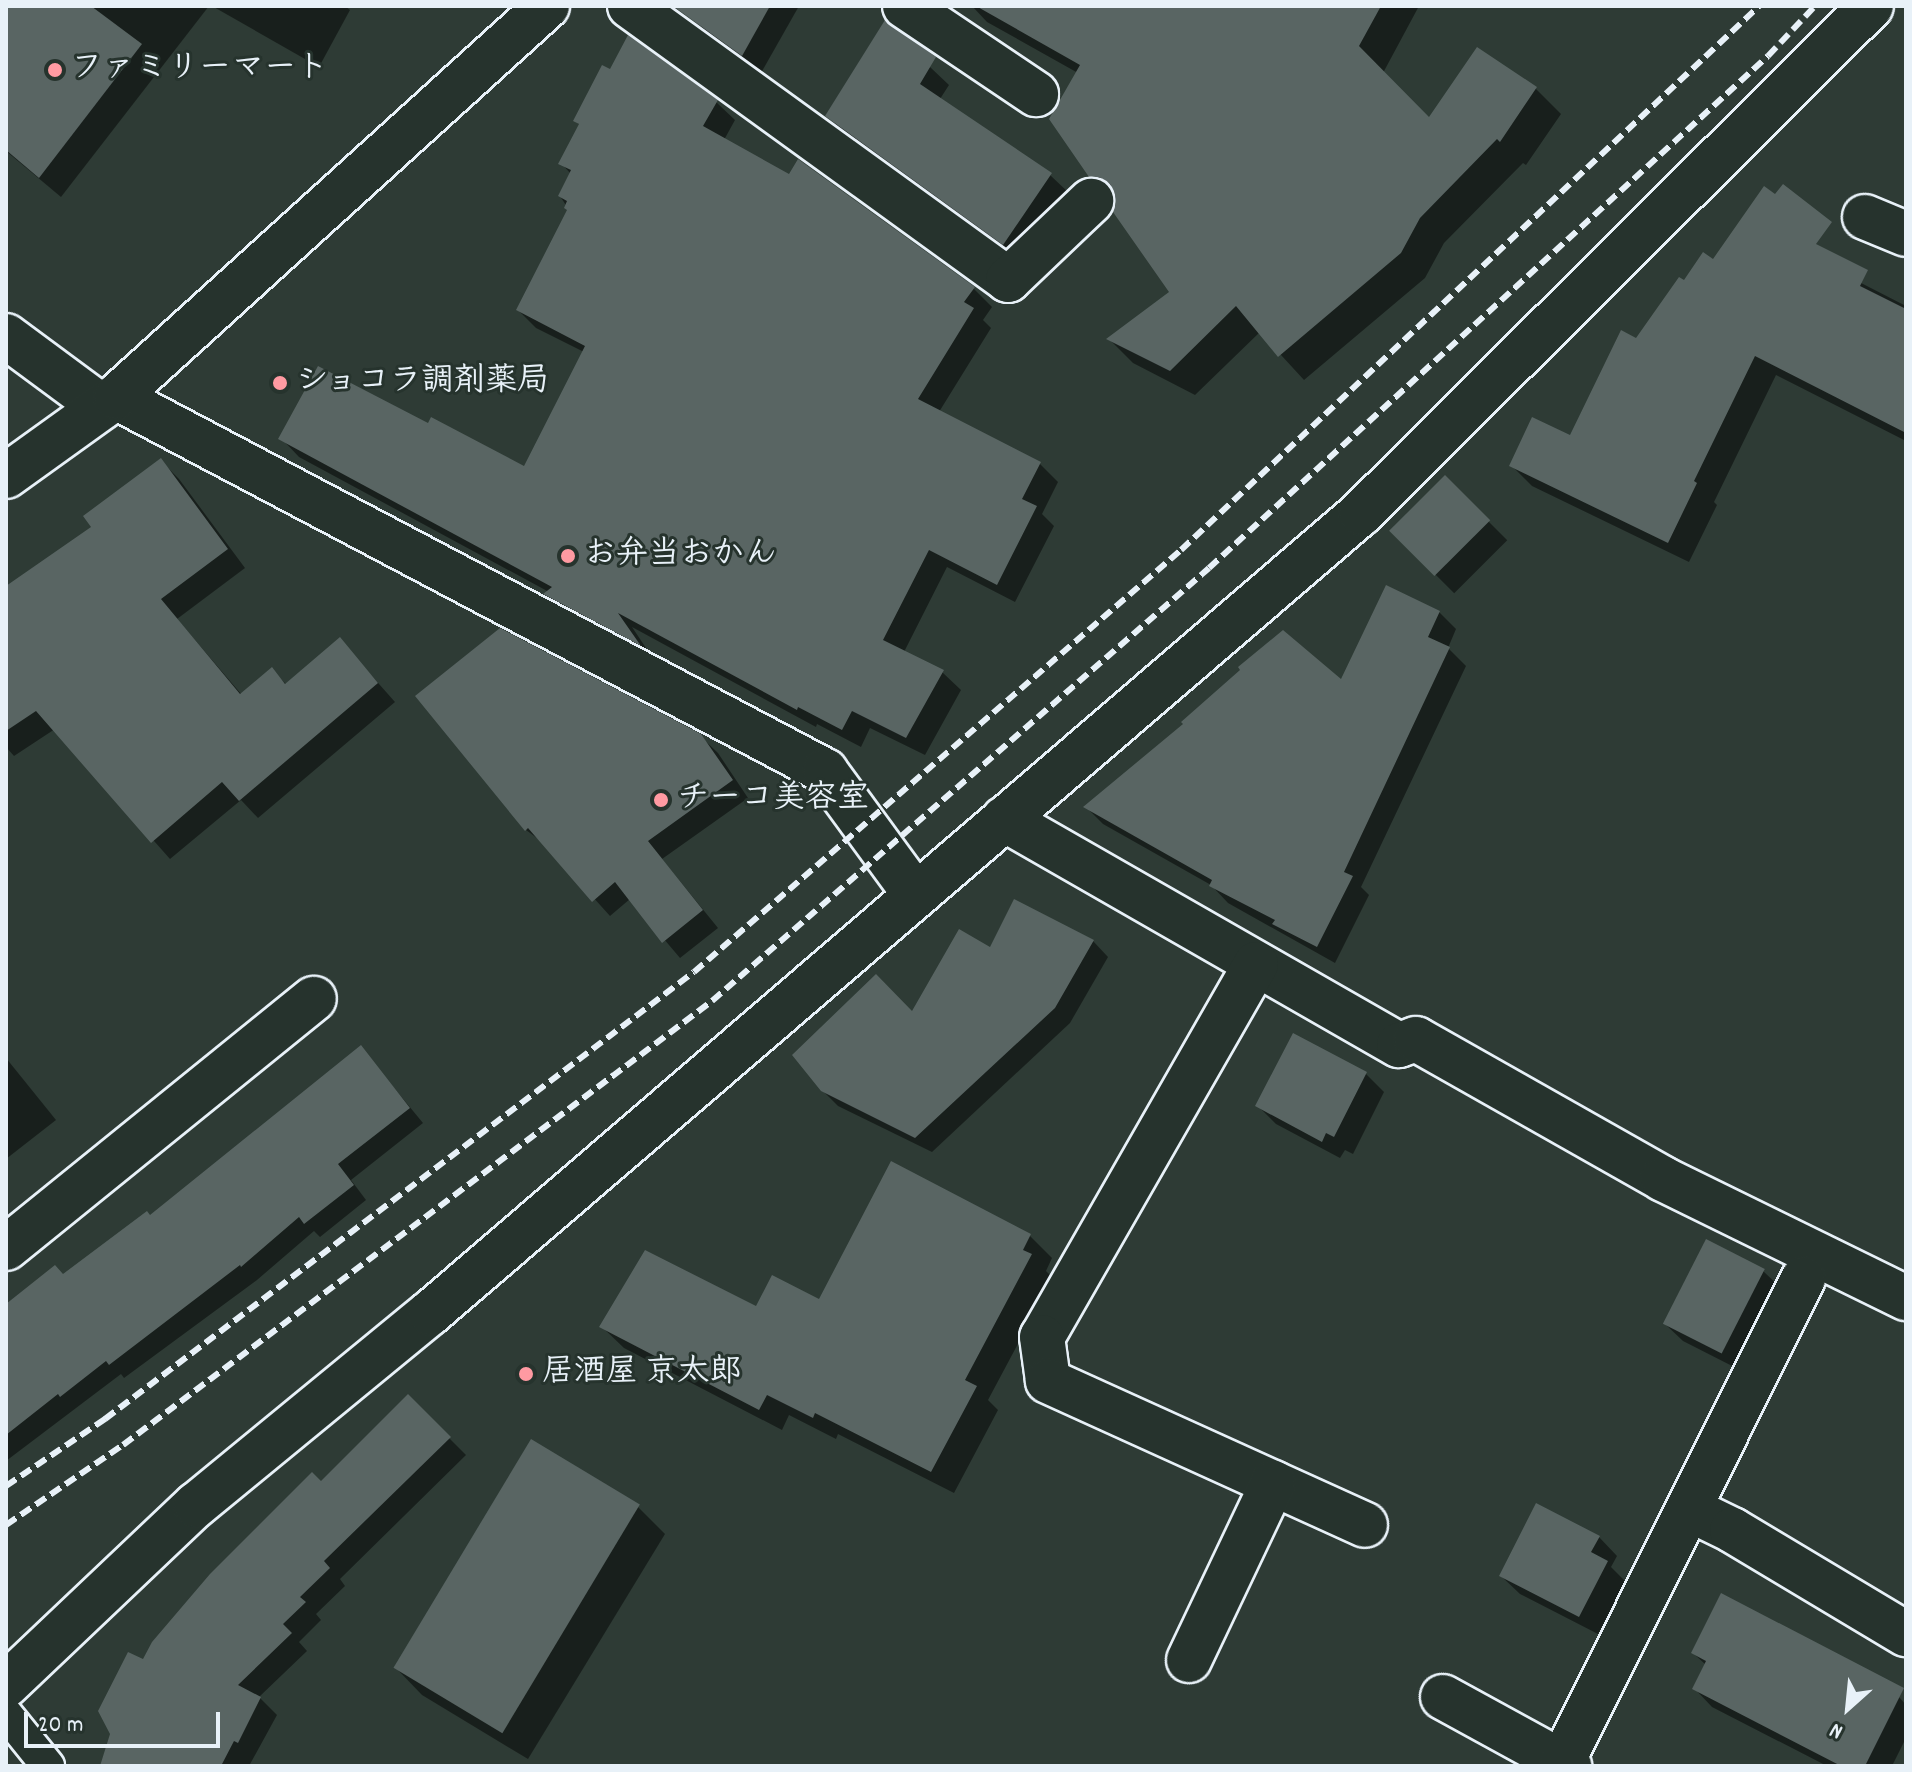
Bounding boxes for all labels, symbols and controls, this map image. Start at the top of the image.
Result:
place label: ファミリーマート [71,51,327,89]
marker: ファミリーマート [46,61,64,79]
place label: ショコラ調剤薬局 [296,364,552,402]
marker: ショコラ調剤薬局 [271,374,289,392]
place label: お弁当おかん [584,537,776,575]
marker: お弁当おかん [559,547,577,565]
place label: チーコ美容室 [677,781,869,819]
marker: チーコ美容室 [652,791,670,809]
place label: 居酒屋 京太郎 [542,1355,741,1393]
marker: 居酒屋 京太郎 [517,1365,535,1383]
north arrow [1808,1668,1888,1748]
scale bar [28,1696,224,1746]
text: 20 m [38,1709,84,1743]
text: N [1825,1714,1849,1746]

